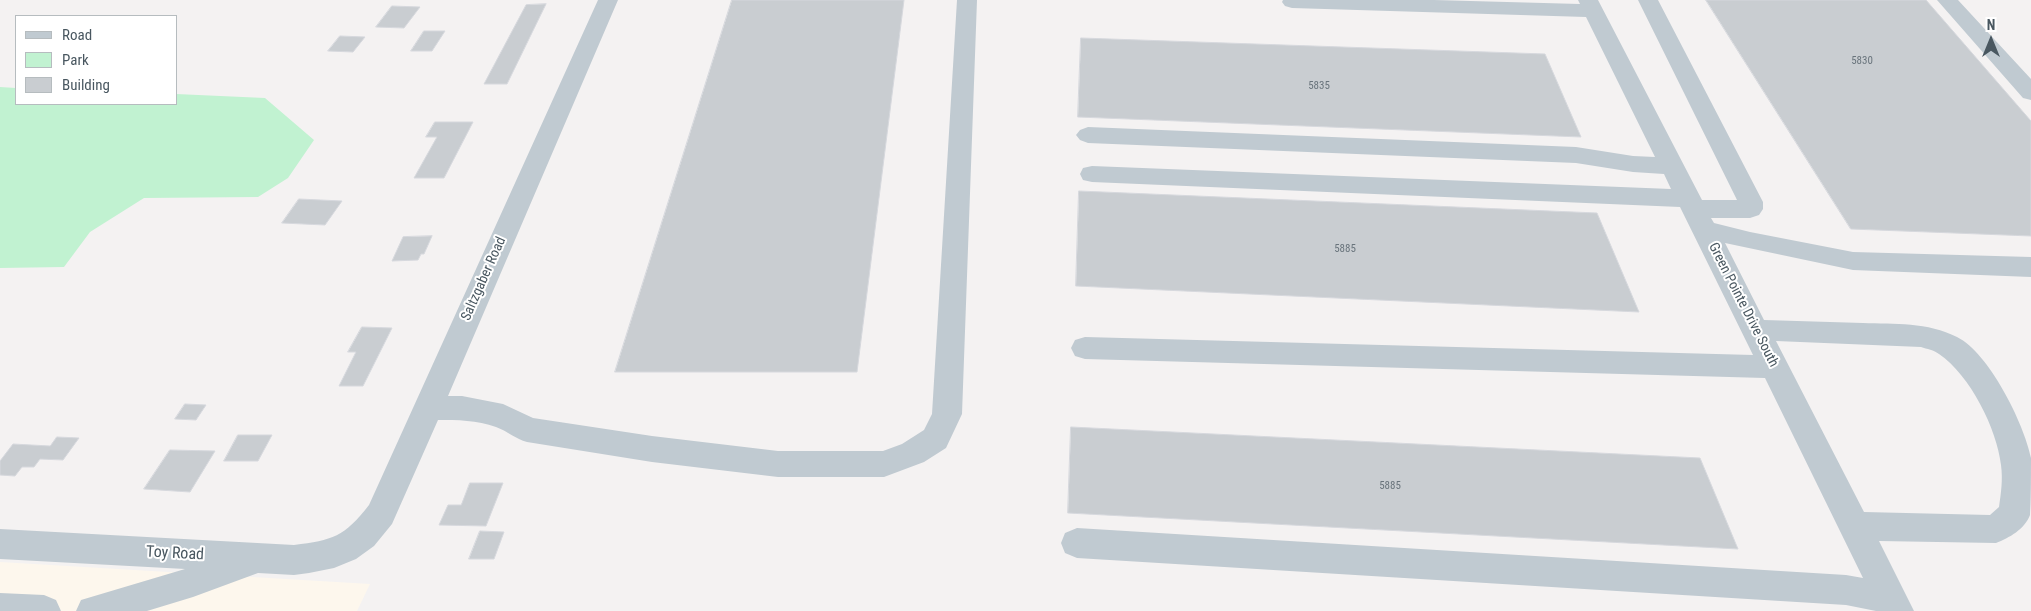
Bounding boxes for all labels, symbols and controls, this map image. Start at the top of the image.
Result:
legend [15,15,178,105]
north arrow [1966,15,2016,65]
text: N [1987,17,1995,33]
text: Road [62,26,92,44]
text: Park [62,51,89,69]
house number: 5830 [1851,54,1873,68]
text: Building [62,76,110,94]
house number: 5835 [1308,79,1330,93]
street label: Saltzgaber Road [458,234,510,324]
street label: Green Pointe Drive South [1704,240,1782,370]
house number: 5885 [1334,242,1356,256]
house number: 5885 [1379,479,1401,493]
street label: Toy Road [146,543,204,565]

